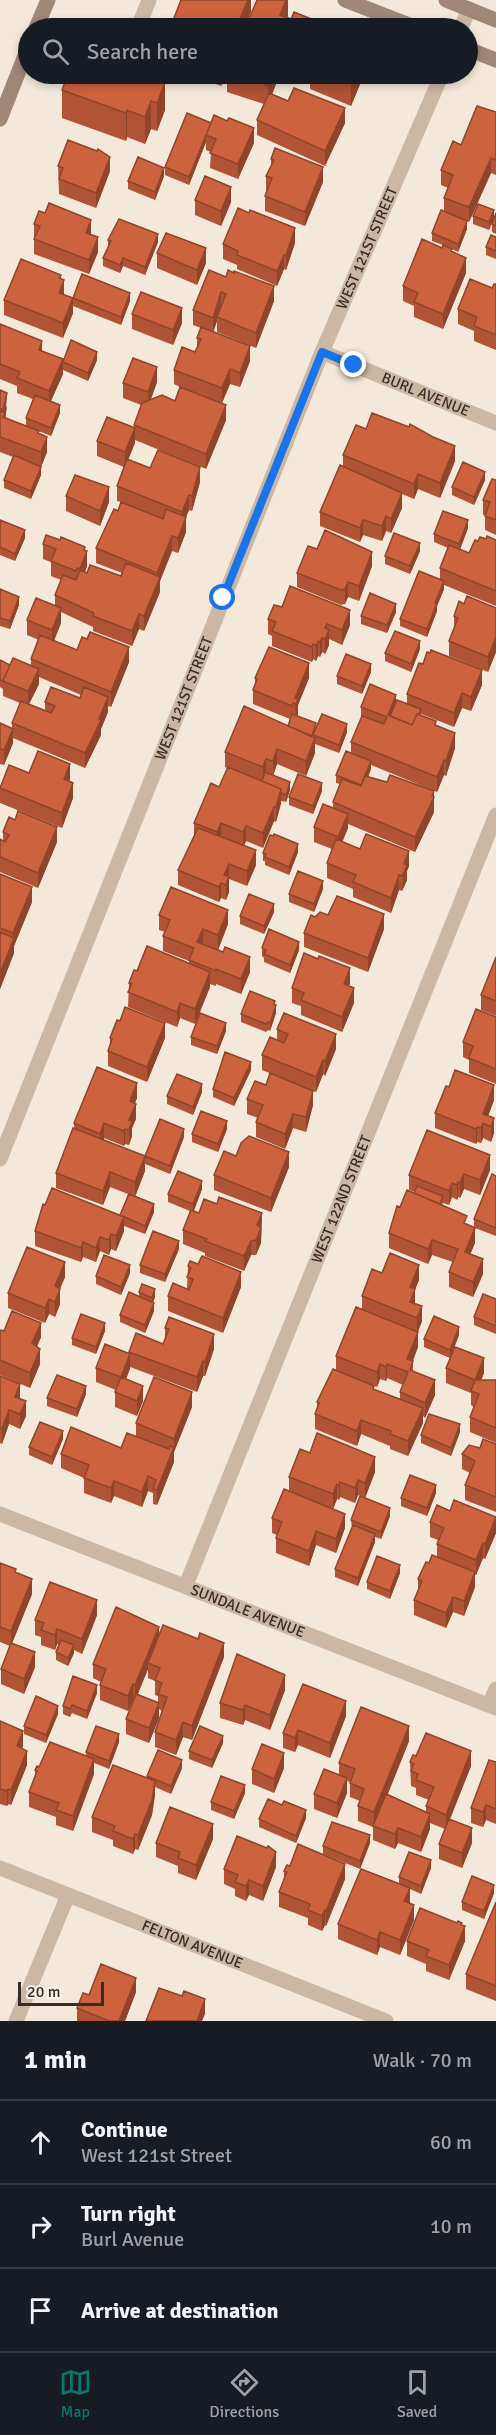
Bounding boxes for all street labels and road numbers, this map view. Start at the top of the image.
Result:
street label: WEST 121ST STREET [332,184,401,312]
street label: BURL AVENUE [379,368,472,420]
street label: WEST 121ST STREET [151,633,217,763]
street label: WEST 122ND STREET [308,1132,375,1266]
street label: SUNDALE AVENUE [188,1580,307,1641]
street label: FELTON AVENUE [139,1916,246,1972]

